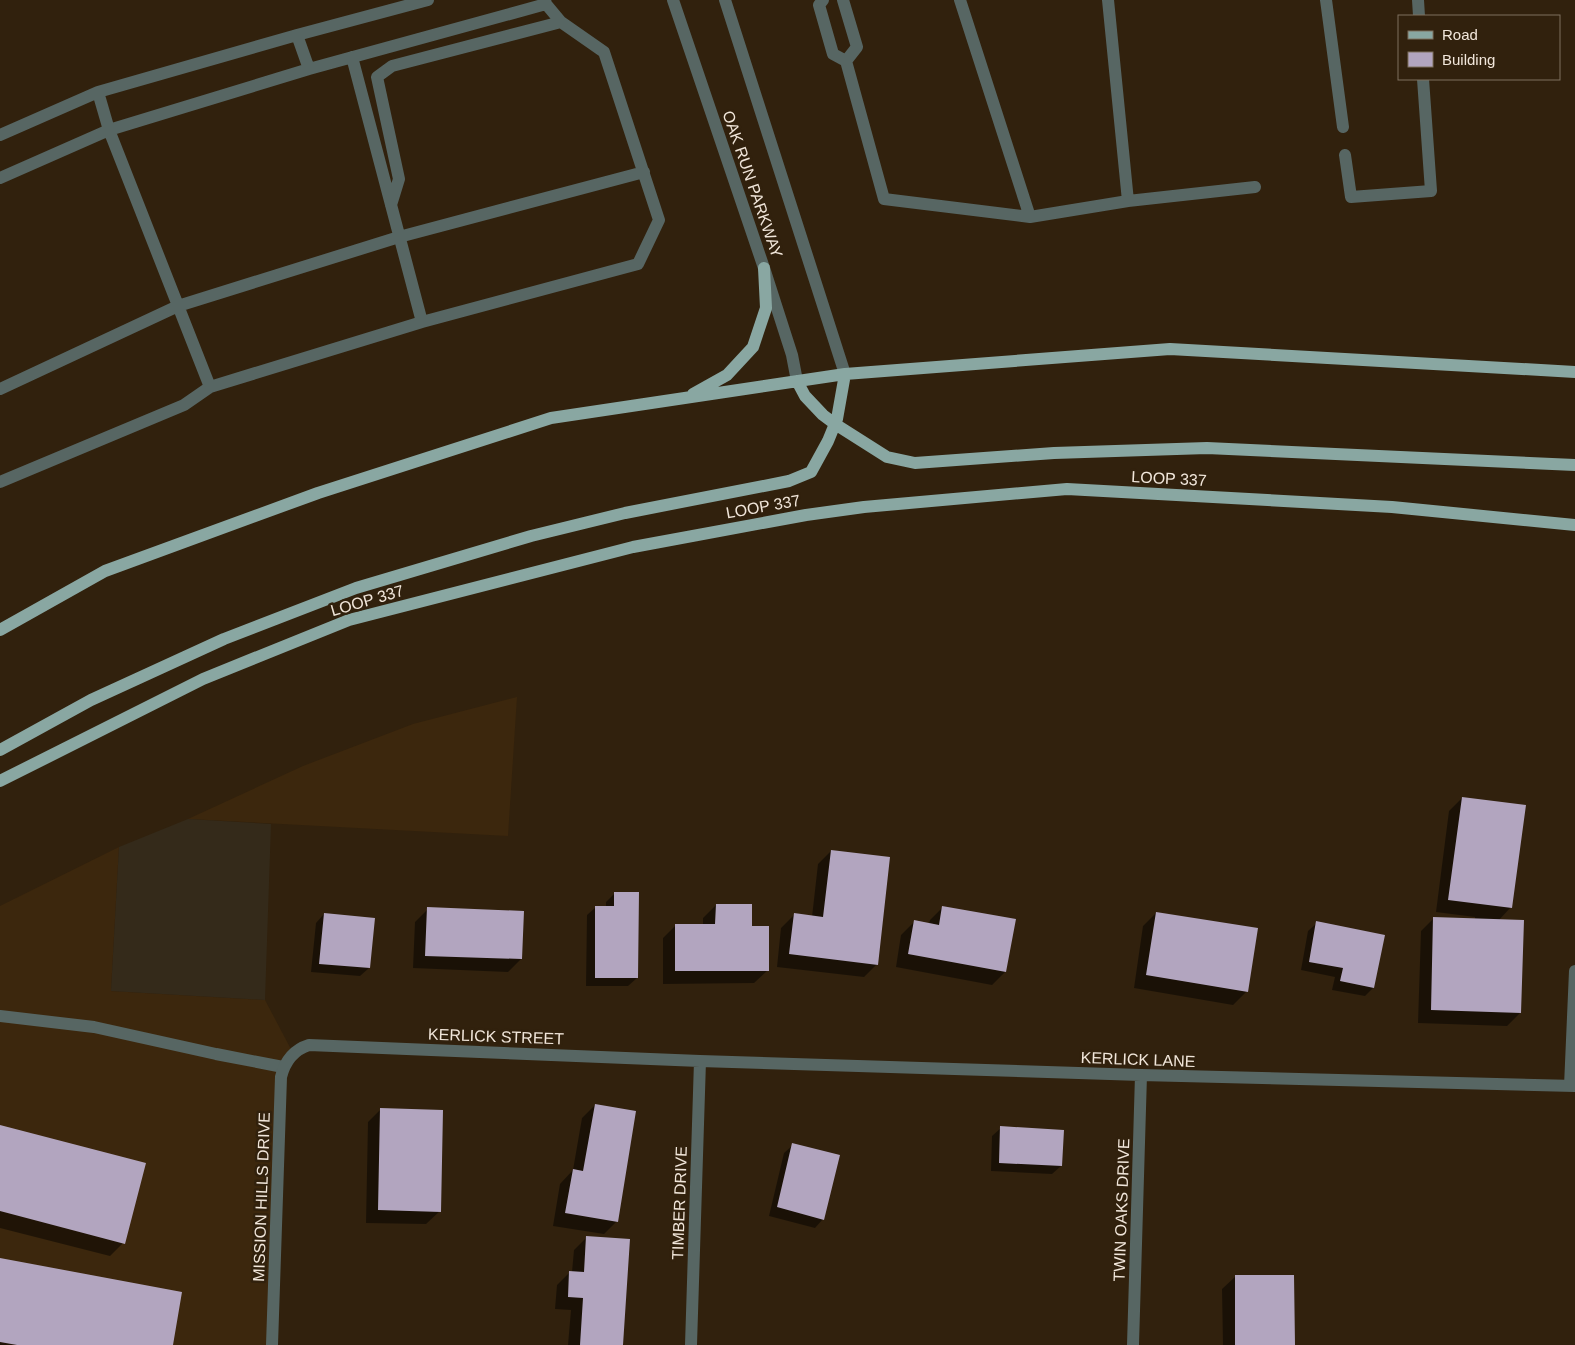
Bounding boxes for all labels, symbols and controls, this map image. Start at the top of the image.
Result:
legend [1398,15,1560,80]
text: Road [1442,26,1478,43]
text: Building [1442,51,1495,68]
street label: OAK RUN PARKWAY [719,108,786,260]
street label: LOOP 337 [1131,468,1207,489]
street label: LOOP 337 [725,492,802,521]
street label: LOOP 337 [329,582,406,619]
street label: KERLICK STREET [428,1026,564,1047]
street label: KERLICK LANE [1080,1049,1196,1070]
street label: MISSION HILLS DRIVE [250,1112,273,1282]
street label: TWIN OAKS DRIVE [1111,1138,1132,1282]
street label: TIMBER DRIVE [669,1146,690,1260]

